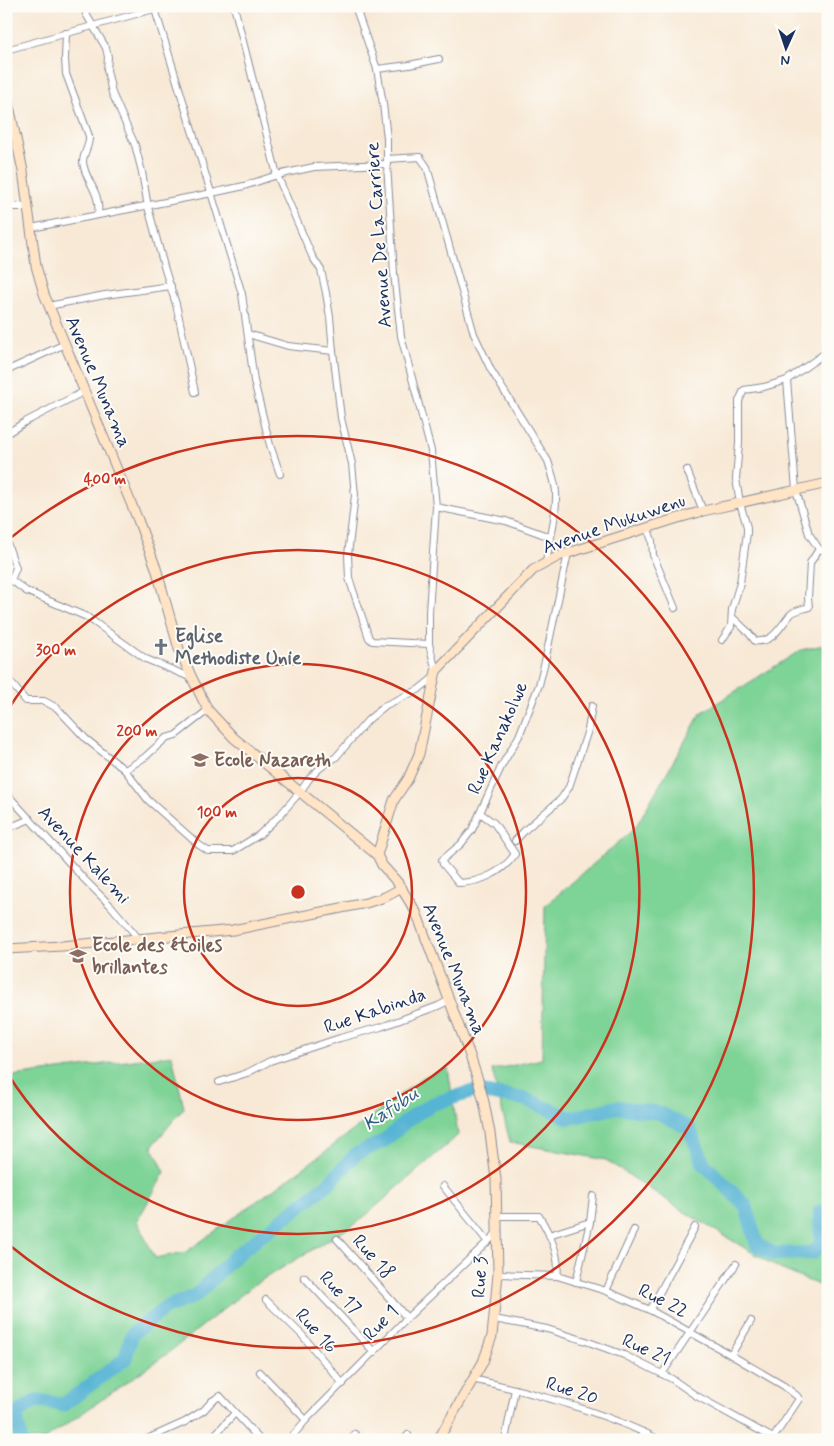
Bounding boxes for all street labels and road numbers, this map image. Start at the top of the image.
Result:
street label: Avenue De La Carriere [360,141,398,329]
street label: Avenue Munama [59,313,137,451]
street label: Avenue Mukuwenu [539,488,689,560]
street label: Rue Kanakolwe [462,678,534,798]
street label: Avenue Kalemi [32,800,136,910]
street label: Avenue Munama [416,899,492,1039]
street label: Rue Kabinda [321,982,429,1040]
street label: Rue 18 [346,1229,400,1285]
street label: Rue 3 [466,1255,494,1299]
street label: Rue 17 [313,1266,367,1320]
street label: Rue 22 [634,1278,692,1324]
street label: Rue 1 [357,1299,405,1347]
street label: Rue 16 [289,1303,343,1359]
street label: Rue 21 [618,1328,674,1372]
street label: Rue 20 [543,1371,601,1411]

